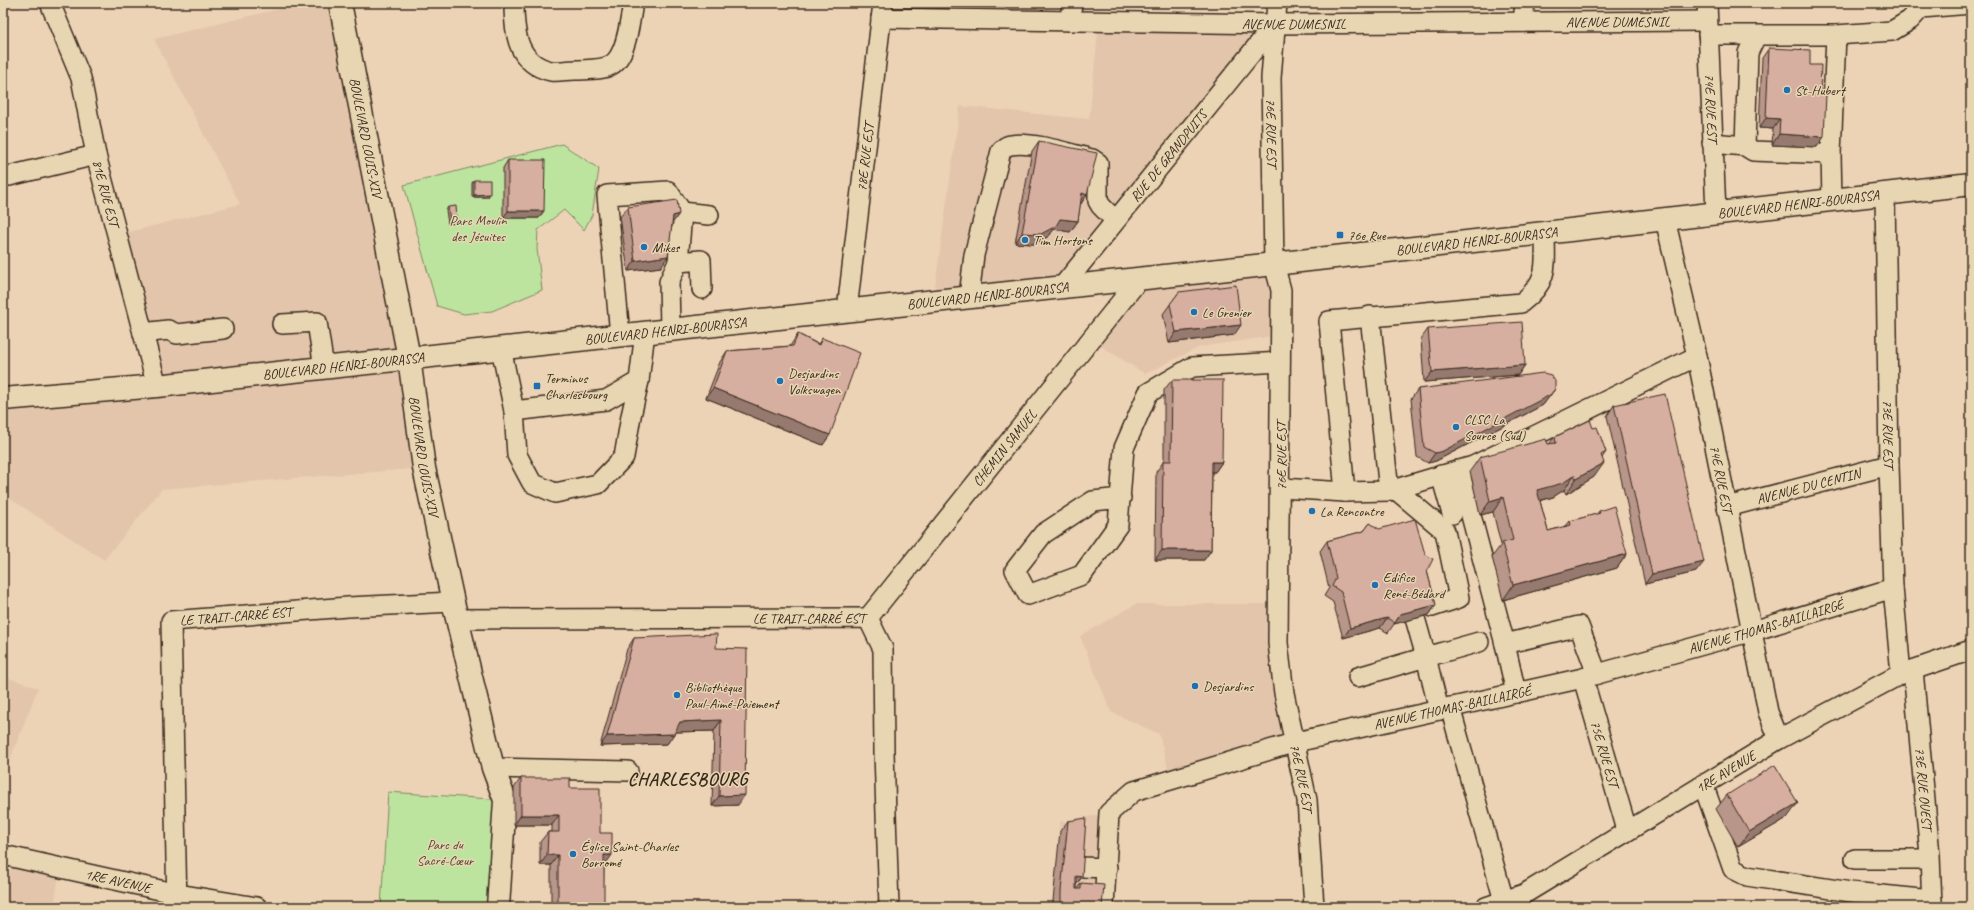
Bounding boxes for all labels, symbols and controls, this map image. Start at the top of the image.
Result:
street label: AVENUE DUMESNIL [1566,13,1671,31]
street label: AVENUE DUMESNIL [1242,15,1347,33]
street label: 74E RUE EST [1701,73,1721,146]
street label: BOULEVARD LOUIS-XIV [346,76,386,202]
place label: St-Hubert [1795,82,1847,99]
marker: St-Hubert [1782,85,1792,95]
street label: 76E RUE EST [1262,98,1280,171]
street label: RUE DE GRANDPUITS [1127,105,1212,205]
street label: 78E RUE EST [853,118,878,192]
street label: 81E RUE EST [89,158,123,232]
street label: BOULEVARD HENRI-BOURASSA [1717,187,1881,222]
park label: Parc Moulin des Jésuites [450,212,507,245]
street label: BOULEVARD HENRI-BOURASSA [1395,223,1559,259]
place label: 76e Rue [1348,227,1387,244]
marker: 76e Rue [1335,230,1345,240]
place label: Tim Hortons [1033,232,1093,249]
marker: Tim Hortons [1020,235,1030,245]
place label: Mikes [652,239,680,256]
marker: Mikes [639,242,649,252]
street label: BOULEVARD HENRI-BOURASSA [906,278,1070,313]
place label: Le Grenier [1202,304,1252,321]
marker: Le Grenier [1189,307,1199,317]
street label: BOULEVARD HENRI-BOURASSA [584,314,748,348]
street label: BOULEVARD HENRI-BOURASSA [262,349,426,383]
place label: Desjardins Volkswagen [788,365,841,398]
place label: Terminus Charlesbourg [545,370,608,403]
marker: Desjardins Volkswagen [775,376,785,386]
marker: Terminus Charlesbourg [532,381,542,391]
street label: BOULEVARD LOUIS-XIV [405,395,443,521]
street label: 73E RUE EST [1879,399,1897,472]
street label: CHEMIN SAMUEL [969,406,1041,490]
place label: CLSC La Source (Sud) [1464,411,1527,444]
street label: 76E RUE EST [1273,418,1290,490]
marker: CLSC La Source (Sud) [1451,422,1461,432]
street label: 74E RUE EST [1706,444,1737,518]
street label: AVENUE DU CENTIN [1755,464,1865,508]
place label: La Rencontre [1320,503,1385,520]
marker: La Rencontre [1307,506,1317,516]
place label: Edifice René-Bédard [1383,569,1447,602]
marker: Edifice René-Bédard [1370,580,1380,590]
street label: AVENUE THOMAS-BAILLAIRGÉ [1687,595,1847,657]
street label: LE TRAIT-CARRÉ EST [179,603,296,629]
street label: LE TRAIT-CARRÉ EST [753,610,869,627]
place label: Desjardins [1203,678,1254,695]
place label: Bibliothèque Paul-Aimé-Paiement [685,679,781,712]
marker: Desjardins [1190,681,1200,691]
street label: AVENUE THOMAS-BAILLAIRGÉ [1372,681,1534,733]
marker: Bibliothèque Paul-Aimé-Paiement [672,690,682,700]
street label: 75E RUE EST [1587,719,1623,793]
street label: 76E RUE EST [1286,742,1316,815]
street label: 1RE AVENUE [1693,746,1761,797]
street label: 73E RUE OUEST [1911,747,1936,834]
district label: CHARLESBOURG [628,768,749,790]
park label: Parc du Sacré-Cœur [417,836,475,869]
place label: Église Saint-Charles Borromé [581,838,679,871]
marker: Église Saint-Charles Borromé [568,849,578,859]
street label: 1RE AVENUE [83,866,155,897]

